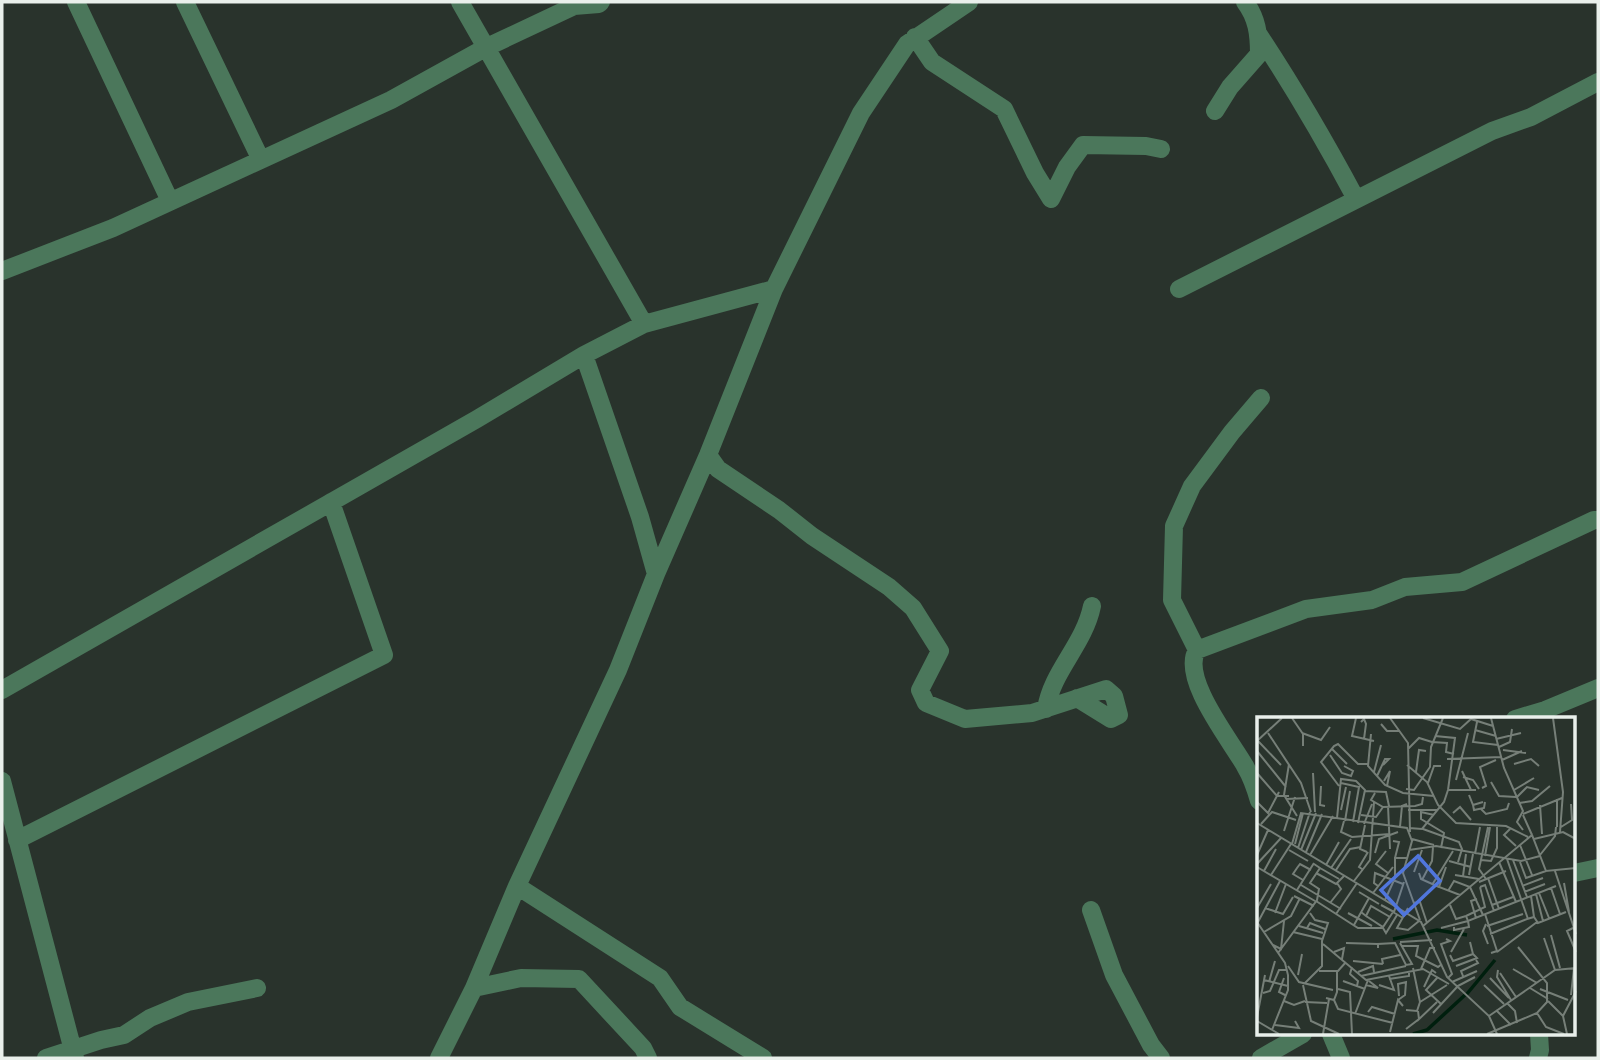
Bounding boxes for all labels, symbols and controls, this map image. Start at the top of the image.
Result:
inset map [1257,717,1576,1036]

